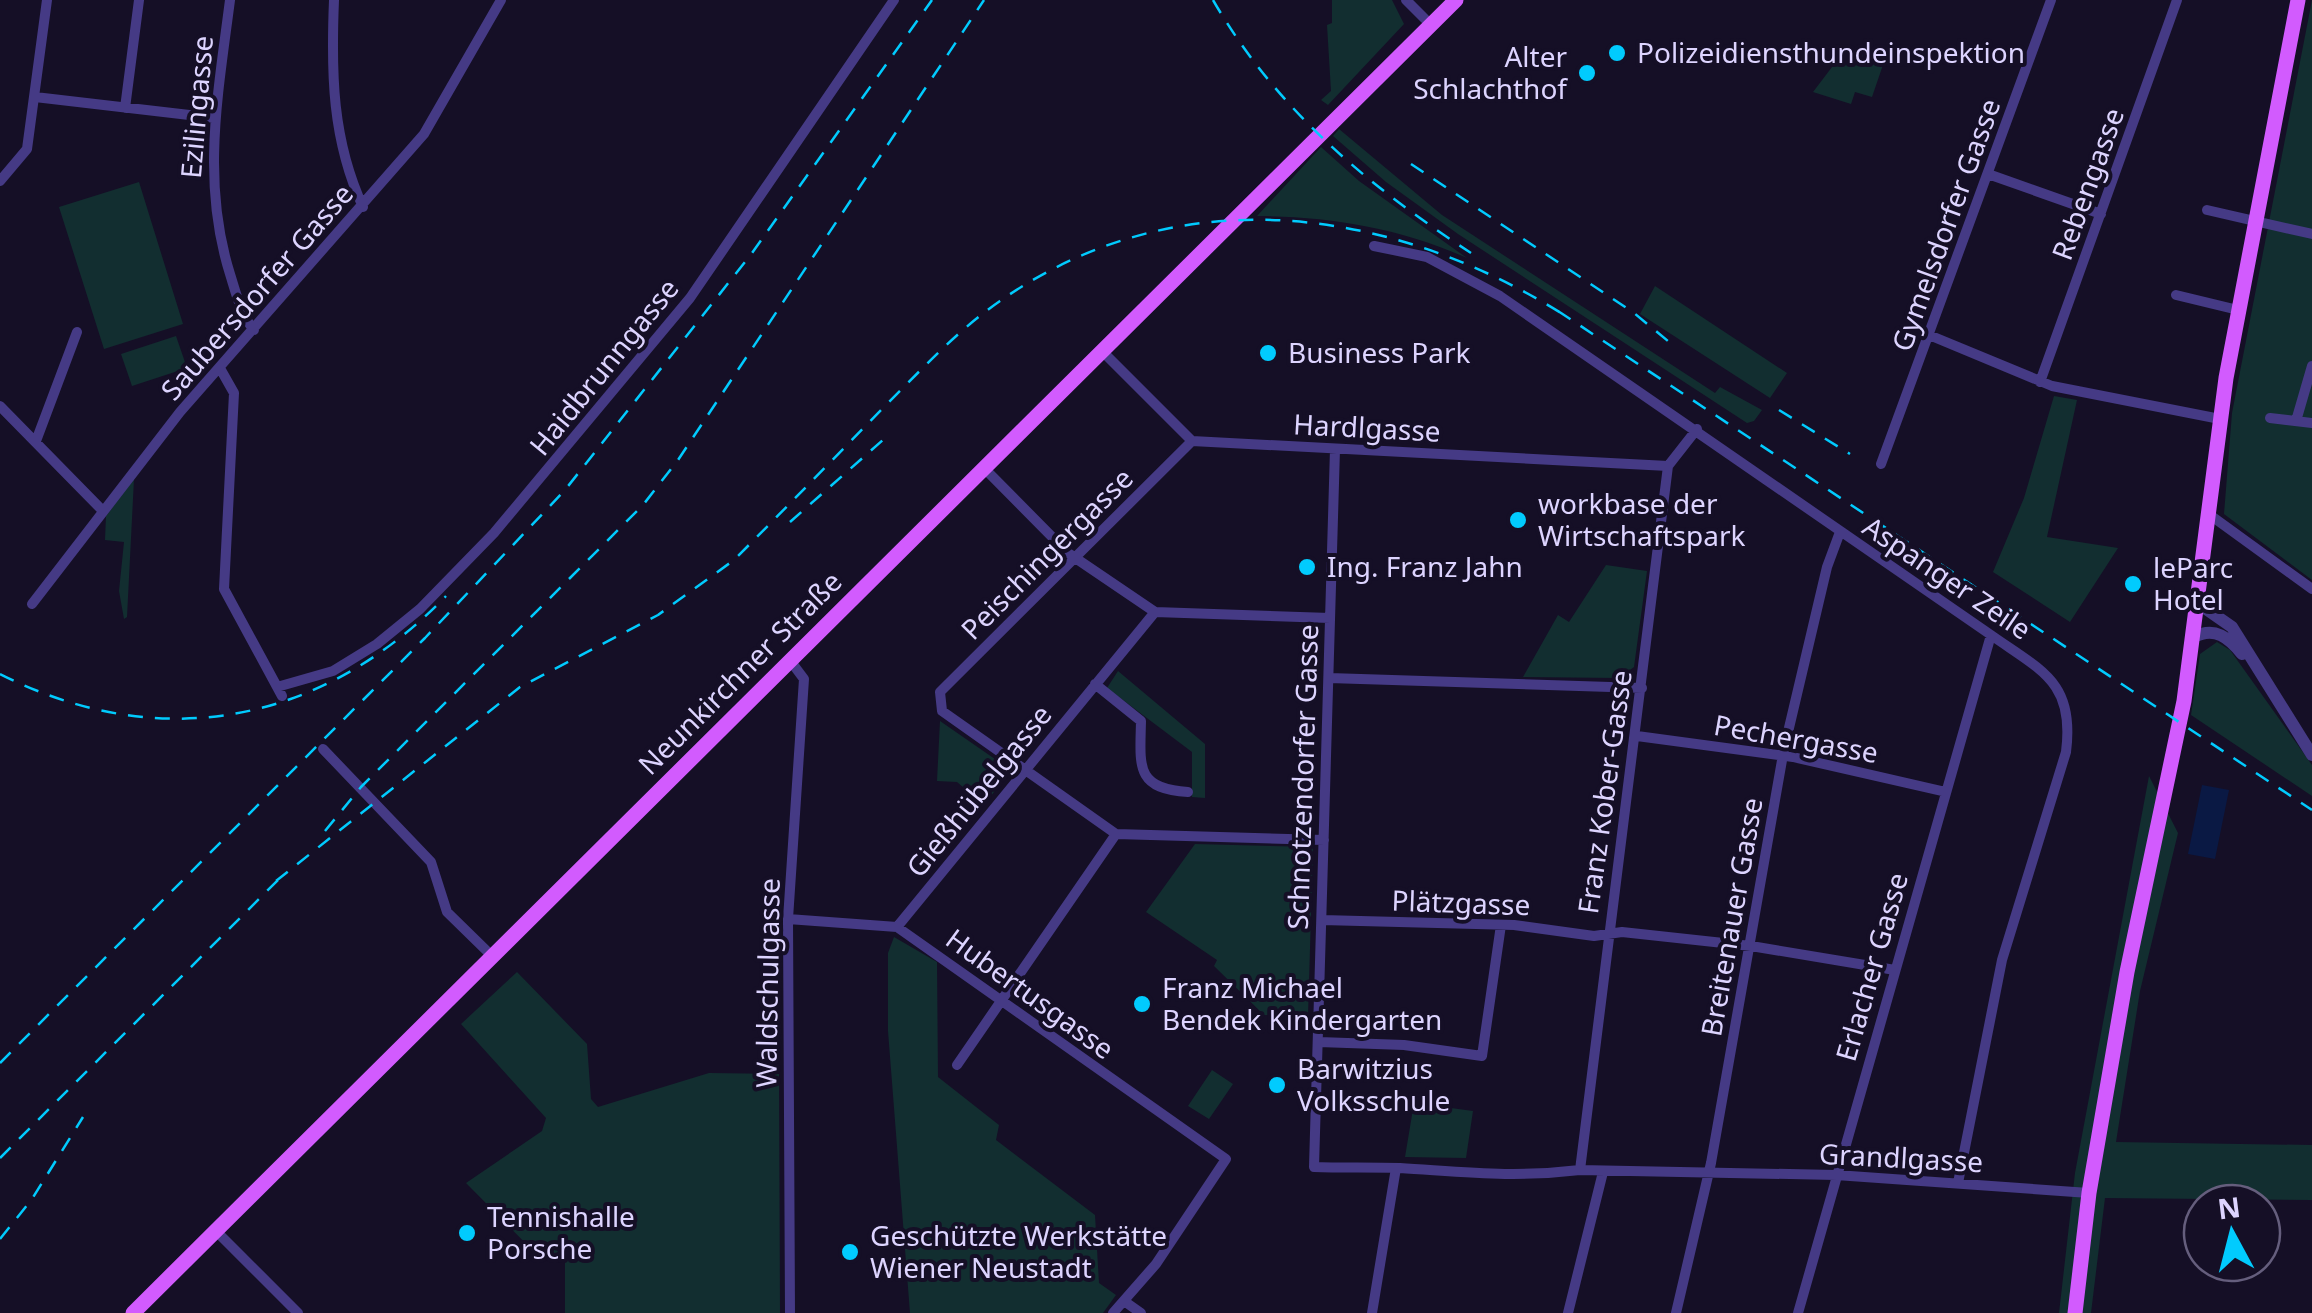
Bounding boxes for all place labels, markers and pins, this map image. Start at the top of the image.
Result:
place label: Polizeidiensthundeinspektion [1637,33,2025,71]
place label: Alter Schlachthof [1413,37,1568,107]
marker: Polizeidiensthundeinspektion [1606,42,1628,64]
marker: Alter Schlachthof [1576,62,1598,84]
place label: Business Park [1288,333,1471,371]
marker: Business Park [1257,342,1279,364]
place label: workbase der Wirtschaftspark [1538,484,1745,554]
marker: workbase der Wirtschaftspark [1507,509,1529,531]
place label: Ing. Franz Jahn [1327,547,1523,585]
place label: leParc Hotel [2153,548,2233,618]
marker: Ing. Franz Jahn [1296,556,1318,578]
marker: leParc Hotel [2122,573,2144,595]
place label: Franz Michael Bendek Kindergarten [1162,968,1442,1038]
marker: Franz Michael Bendek Kindergarten [1131,993,1153,1015]
place label: Barwitzius Volksschule [1297,1049,1450,1119]
marker: Barwitzius Volksschule [1266,1074,1288,1096]
place label: Tennishalle Porsche [487,1197,635,1267]
place label: Geschützte Werkstätte Wiener Neustadt [870,1216,1167,1286]
marker: Tennishalle Porsche [456,1222,478,1244]
marker: Geschützte Werkstätte Wiener Neustadt [839,1241,861,1263]

